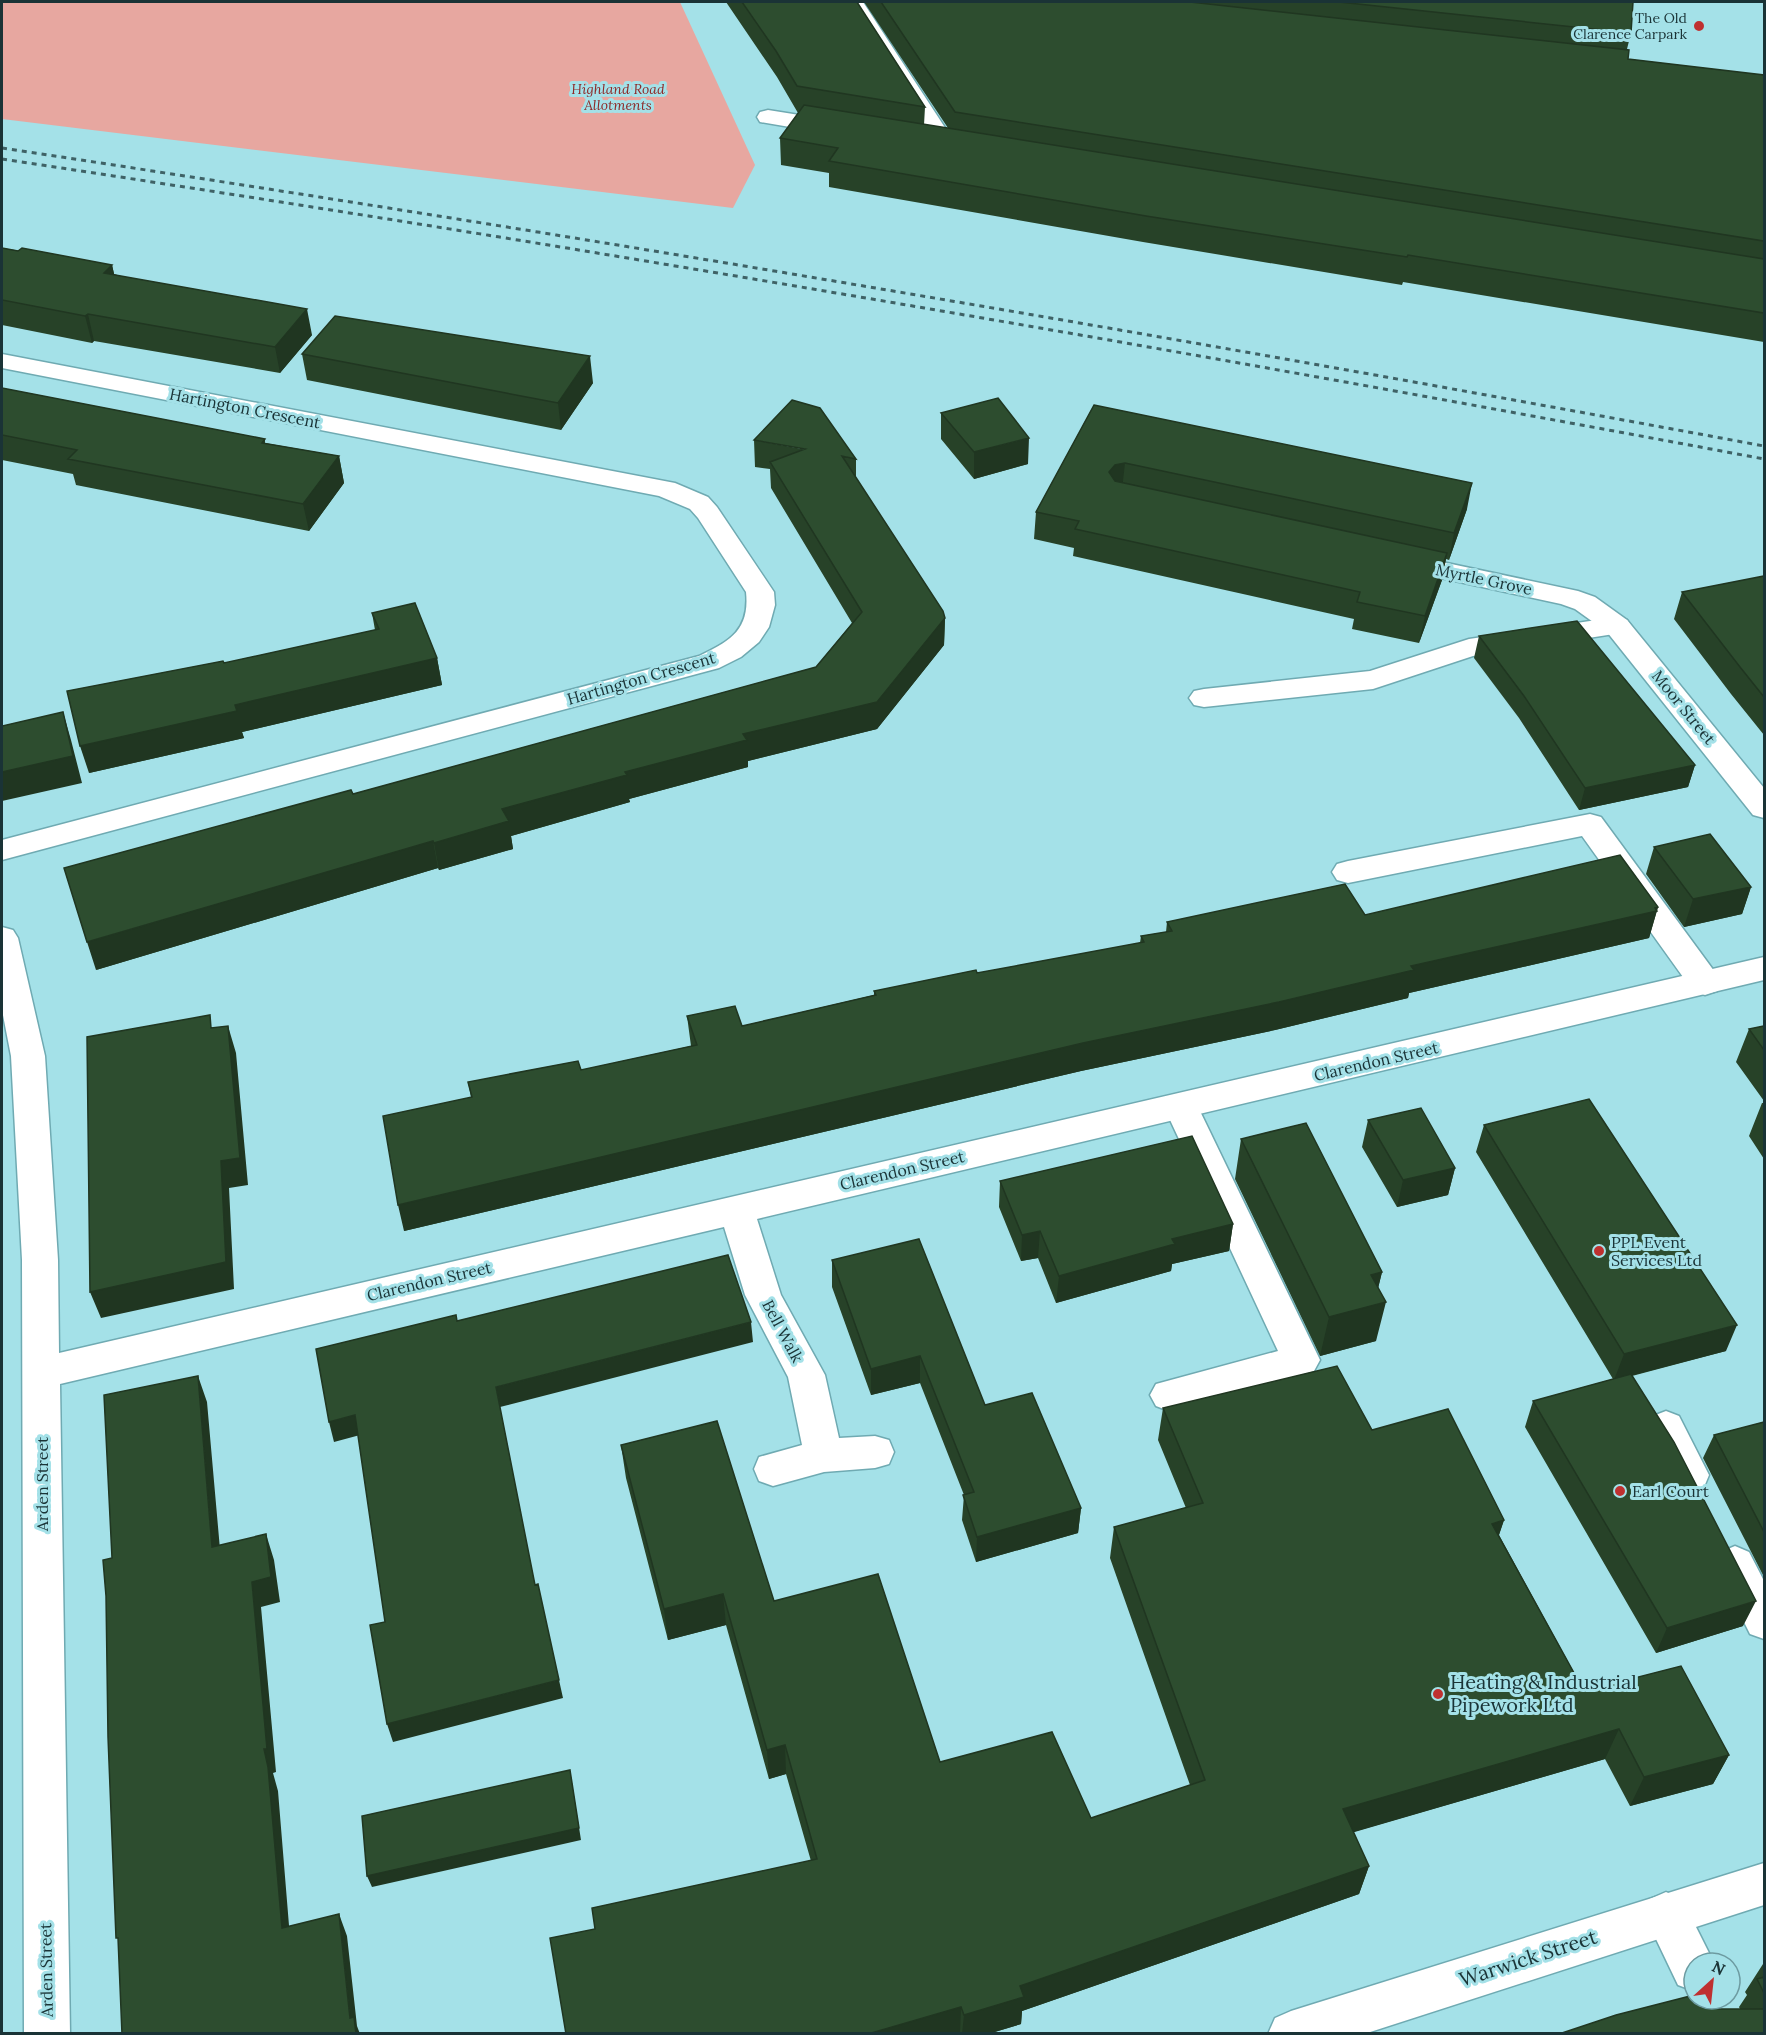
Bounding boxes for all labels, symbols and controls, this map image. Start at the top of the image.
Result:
place label: The Old Clarence Carpark [1573,9,1687,43]
marker: The Old Clarence Carpark [1692,19,1706,33]
park label: Highland Road Allotments [571,80,665,114]
street label: Hartington Crescent [168,384,323,433]
street label: Myrtle Grove [1434,559,1534,599]
street label: Hartington Crescent [565,647,718,709]
street label: Moor Street [1648,666,1721,749]
street label: Clarendon Street [1312,1037,1441,1085]
street label: Clarendon Street [838,1146,967,1194]
place label: PPL Event Services Ltd [1611,1232,1703,1270]
marker: PPL Event Services Ltd [1592,1244,1606,1258]
street label: Clarendon Street [365,1257,494,1305]
street label: Bell Walk [758,1296,808,1366]
street label: Arden Street [32,1436,52,1532]
place label: Earl Court [1632,1481,1710,1501]
marker: Earl Court [1613,1484,1627,1498]
place label: Heating & Industrial Pipework Ltd [1450,1669,1637,1717]
marker: Heating & Industrial Pipework Ltd [1431,1687,1445,1701]
street label: Arden Street [35,1922,57,2018]
street label: Warwick Street [1456,1923,1600,1992]
north arrow [1682,1951,1742,2011]
text: N [1709,1956,1729,1979]

